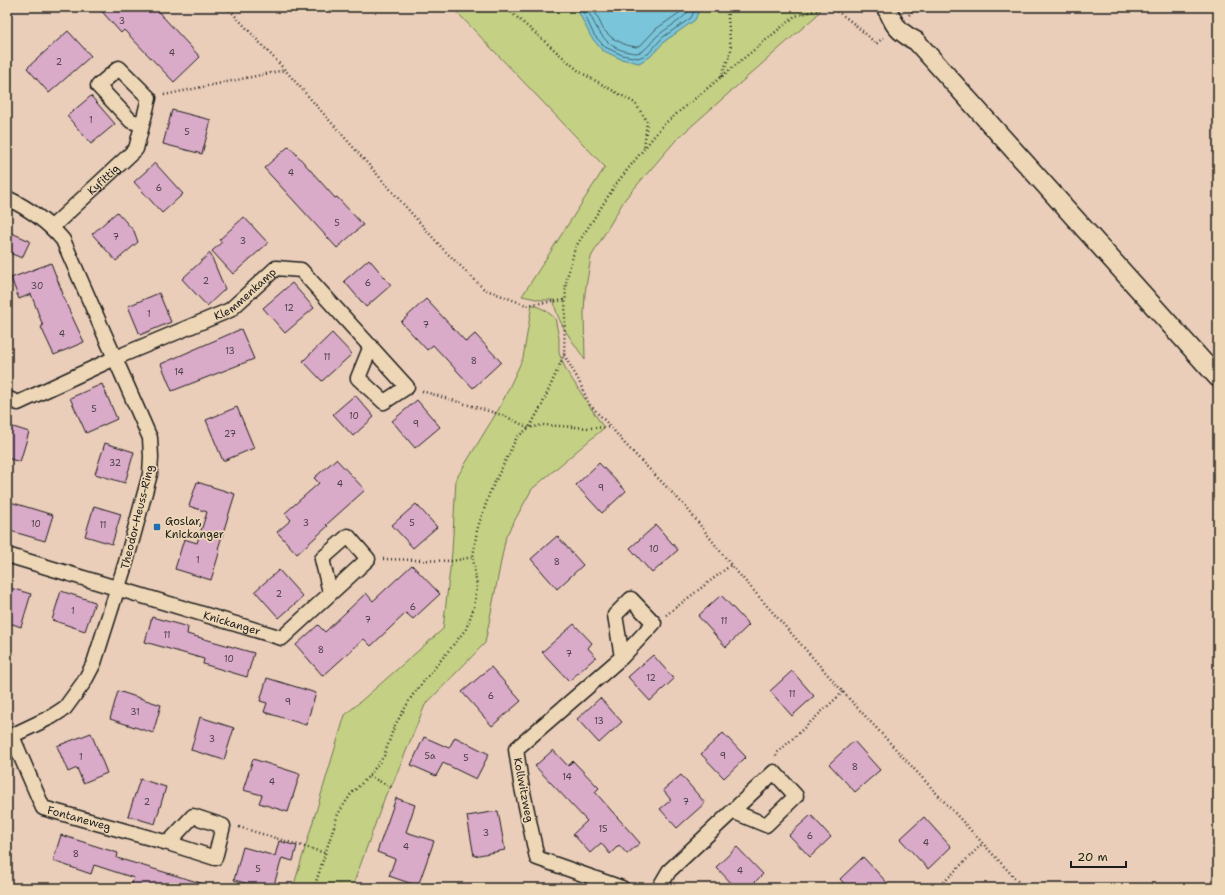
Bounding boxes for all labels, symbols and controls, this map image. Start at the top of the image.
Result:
house number: 3 [119,15,125,27]
house number: 4 [169,47,175,59]
house number: 2 [56,56,62,68]
house number: 1 [89,114,93,126]
house number: 5 [184,126,190,138]
street label: Kyfittig [84,161,123,199]
house number: 4 [288,167,294,179]
house number: 6 [156,182,162,194]
house number: 5 [334,217,340,229]
house number: 7 [113,231,119,243]
house number: 3 [240,235,246,247]
street label: Klemmenkamp [212,265,279,324]
house number: 2 [203,275,209,287]
house number: 6 [365,277,371,289]
house number: 30 [31,280,43,292]
house number: 12 [284,302,294,314]
house number: 1 [147,308,151,320]
house number: 7 [423,319,429,331]
house number: 4 [59,328,65,340]
house number: 13 [225,345,235,357]
house number: 11 [323,351,331,363]
house number: 8 [471,355,477,367]
house number: 14 [174,366,184,378]
house number: 5 [91,403,97,415]
house number: 10 [349,410,359,422]
house number: 9 [413,418,419,430]
house number: 27 [224,428,236,440]
house number: 32 [109,457,121,469]
street label: Theodor-Heuss-Ring [117,463,158,571]
house number: 4 [337,478,343,490]
house number: 9 [598,482,604,494]
place label: Goslar, Knickanger [165,514,224,542]
house number: 3 [303,517,309,529]
house number: 5 [409,517,415,529]
house number: 10 [31,518,41,530]
house number: 11 [99,519,107,531]
marker: Goslar, Knickanger [152,522,162,532]
house number: 10 [649,543,659,555]
house number: 1 [196,554,200,566]
house number: 8 [554,556,560,568]
house number: 2 [276,588,282,600]
house number: 6 [410,601,416,613]
house number: 1 [71,605,75,617]
street label: Knickanger [201,608,262,639]
house number: 7 [365,614,371,626]
house number: 11 [720,615,728,627]
house number: 11 [163,629,171,641]
house number: 8 [318,644,324,656]
house number: 7 [566,648,572,660]
house number: 10 [224,653,234,665]
house number: 12 [646,672,656,684]
house number: 11 [788,688,796,700]
house number: 6 [488,690,494,702]
house number: 9 [285,696,291,708]
house number: 31 [130,706,140,718]
house number: 13 [594,715,604,727]
house number: 3 [209,733,215,745]
house number: 5a [424,750,436,762]
house number: 9 [720,750,726,762]
house number: 1 [79,751,83,763]
house number: 5 [463,752,469,764]
street label: Kollwitzweg [510,757,537,824]
house number: 8 [852,761,858,773]
house number: 14 [562,771,572,783]
house number: 4 [269,776,275,788]
house number: 2 [144,796,150,808]
house number: 7 [683,796,689,808]
street label: Fontaneweg [46,803,113,835]
house number: 15 [598,823,608,835]
house number: 3 [483,827,489,839]
house number: 6 [807,830,813,842]
house number: 4 [923,837,929,849]
house number: 4 [403,841,409,853]
scale bar [1071,843,1126,869]
house number: 8 [73,848,79,860]
text: 20 m [1077,849,1108,865]
house number: 5 [255,863,261,875]
house number: 4 [737,865,743,877]

